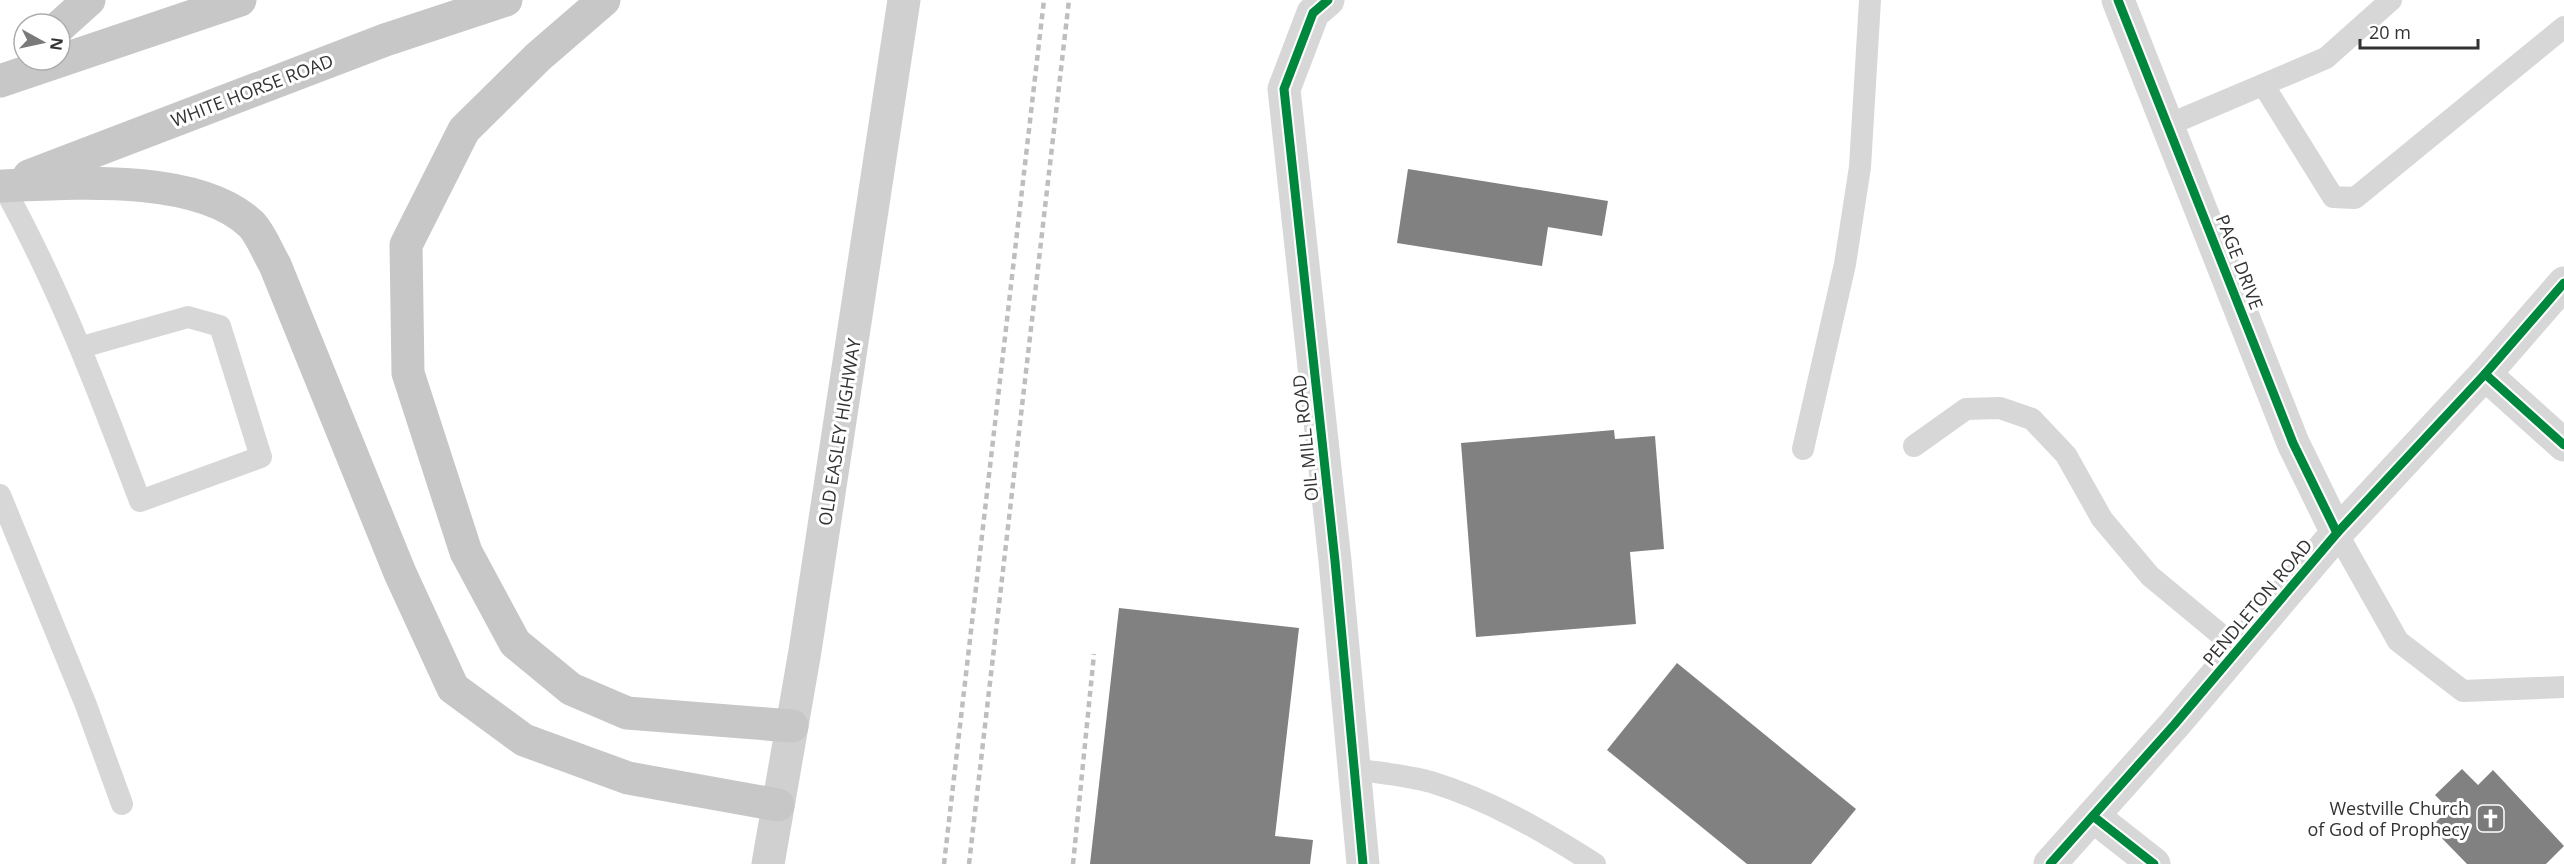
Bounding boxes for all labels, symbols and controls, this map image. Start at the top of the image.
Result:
north arrow [12,12,72,72]
scale bar [2360,12,2478,50]
text: 20 m [2369,20,2411,44]
text: N [45,36,69,52]
street label: WHITE HORSE ROAD [167,48,337,132]
street label: PAGE DRIVE [2211,211,2269,313]
street label: OLD EASLEY HIGHWAY [812,336,866,527]
street label: OIL MILL ROAD [1286,373,1324,503]
street label: PENDLETON ROAD [2197,534,2317,670]
place label: Westville Church of God of Prophecy [2307,796,2470,841]
church icon: Westville Church of God of Prophecy [2474,802,2506,834]

